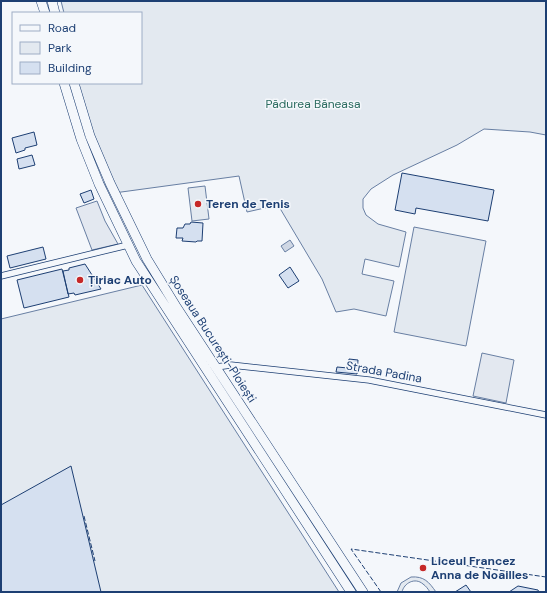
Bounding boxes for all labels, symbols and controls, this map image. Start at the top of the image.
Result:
legend [12,12,142,84]
text: Road [48,20,76,36]
text: Park [48,40,72,56]
text: Building [48,60,92,76]
park label: Pădurea Băneasa [266,96,360,112]
place label: Teren de Tenis [206,196,290,212]
marker: Teren de Tenis [193,199,203,209]
place label: Țiriac Auto [88,272,152,288]
street label: Șoseaua București-Ploiești [166,272,260,406]
marker: Țiriac Auto [75,275,85,285]
street label: Strada Padina [345,357,423,387]
place label: Liceul Francez Anna de Noailles [431,553,528,583]
marker: Liceul Francez Anna de Noailles [418,563,428,573]

